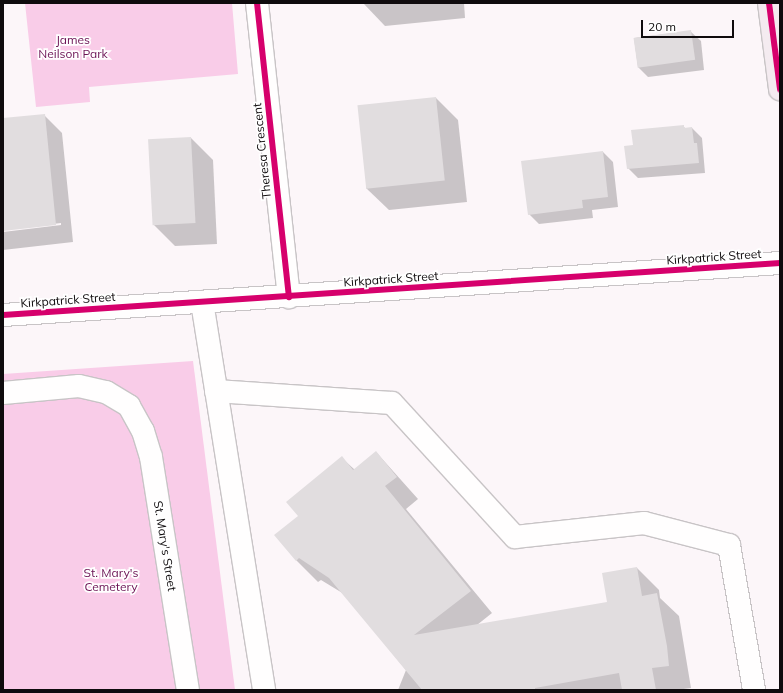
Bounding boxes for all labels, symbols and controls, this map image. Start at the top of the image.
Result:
scale bar [643,12,736,38]
text: 20 m [648,19,676,34]
park label: James Neilson Park [38,33,108,61]
street label: Theresa Crescent [250,102,274,200]
street label: Kirkpatrick Street [666,246,762,268]
street label: Kirkpatrick Street [343,268,439,290]
street label: Kirkpatrick Street [20,289,116,311]
street label: St. Mary's Street [151,500,179,592]
park label: St. Mary's Cemetery [84,566,138,594]

